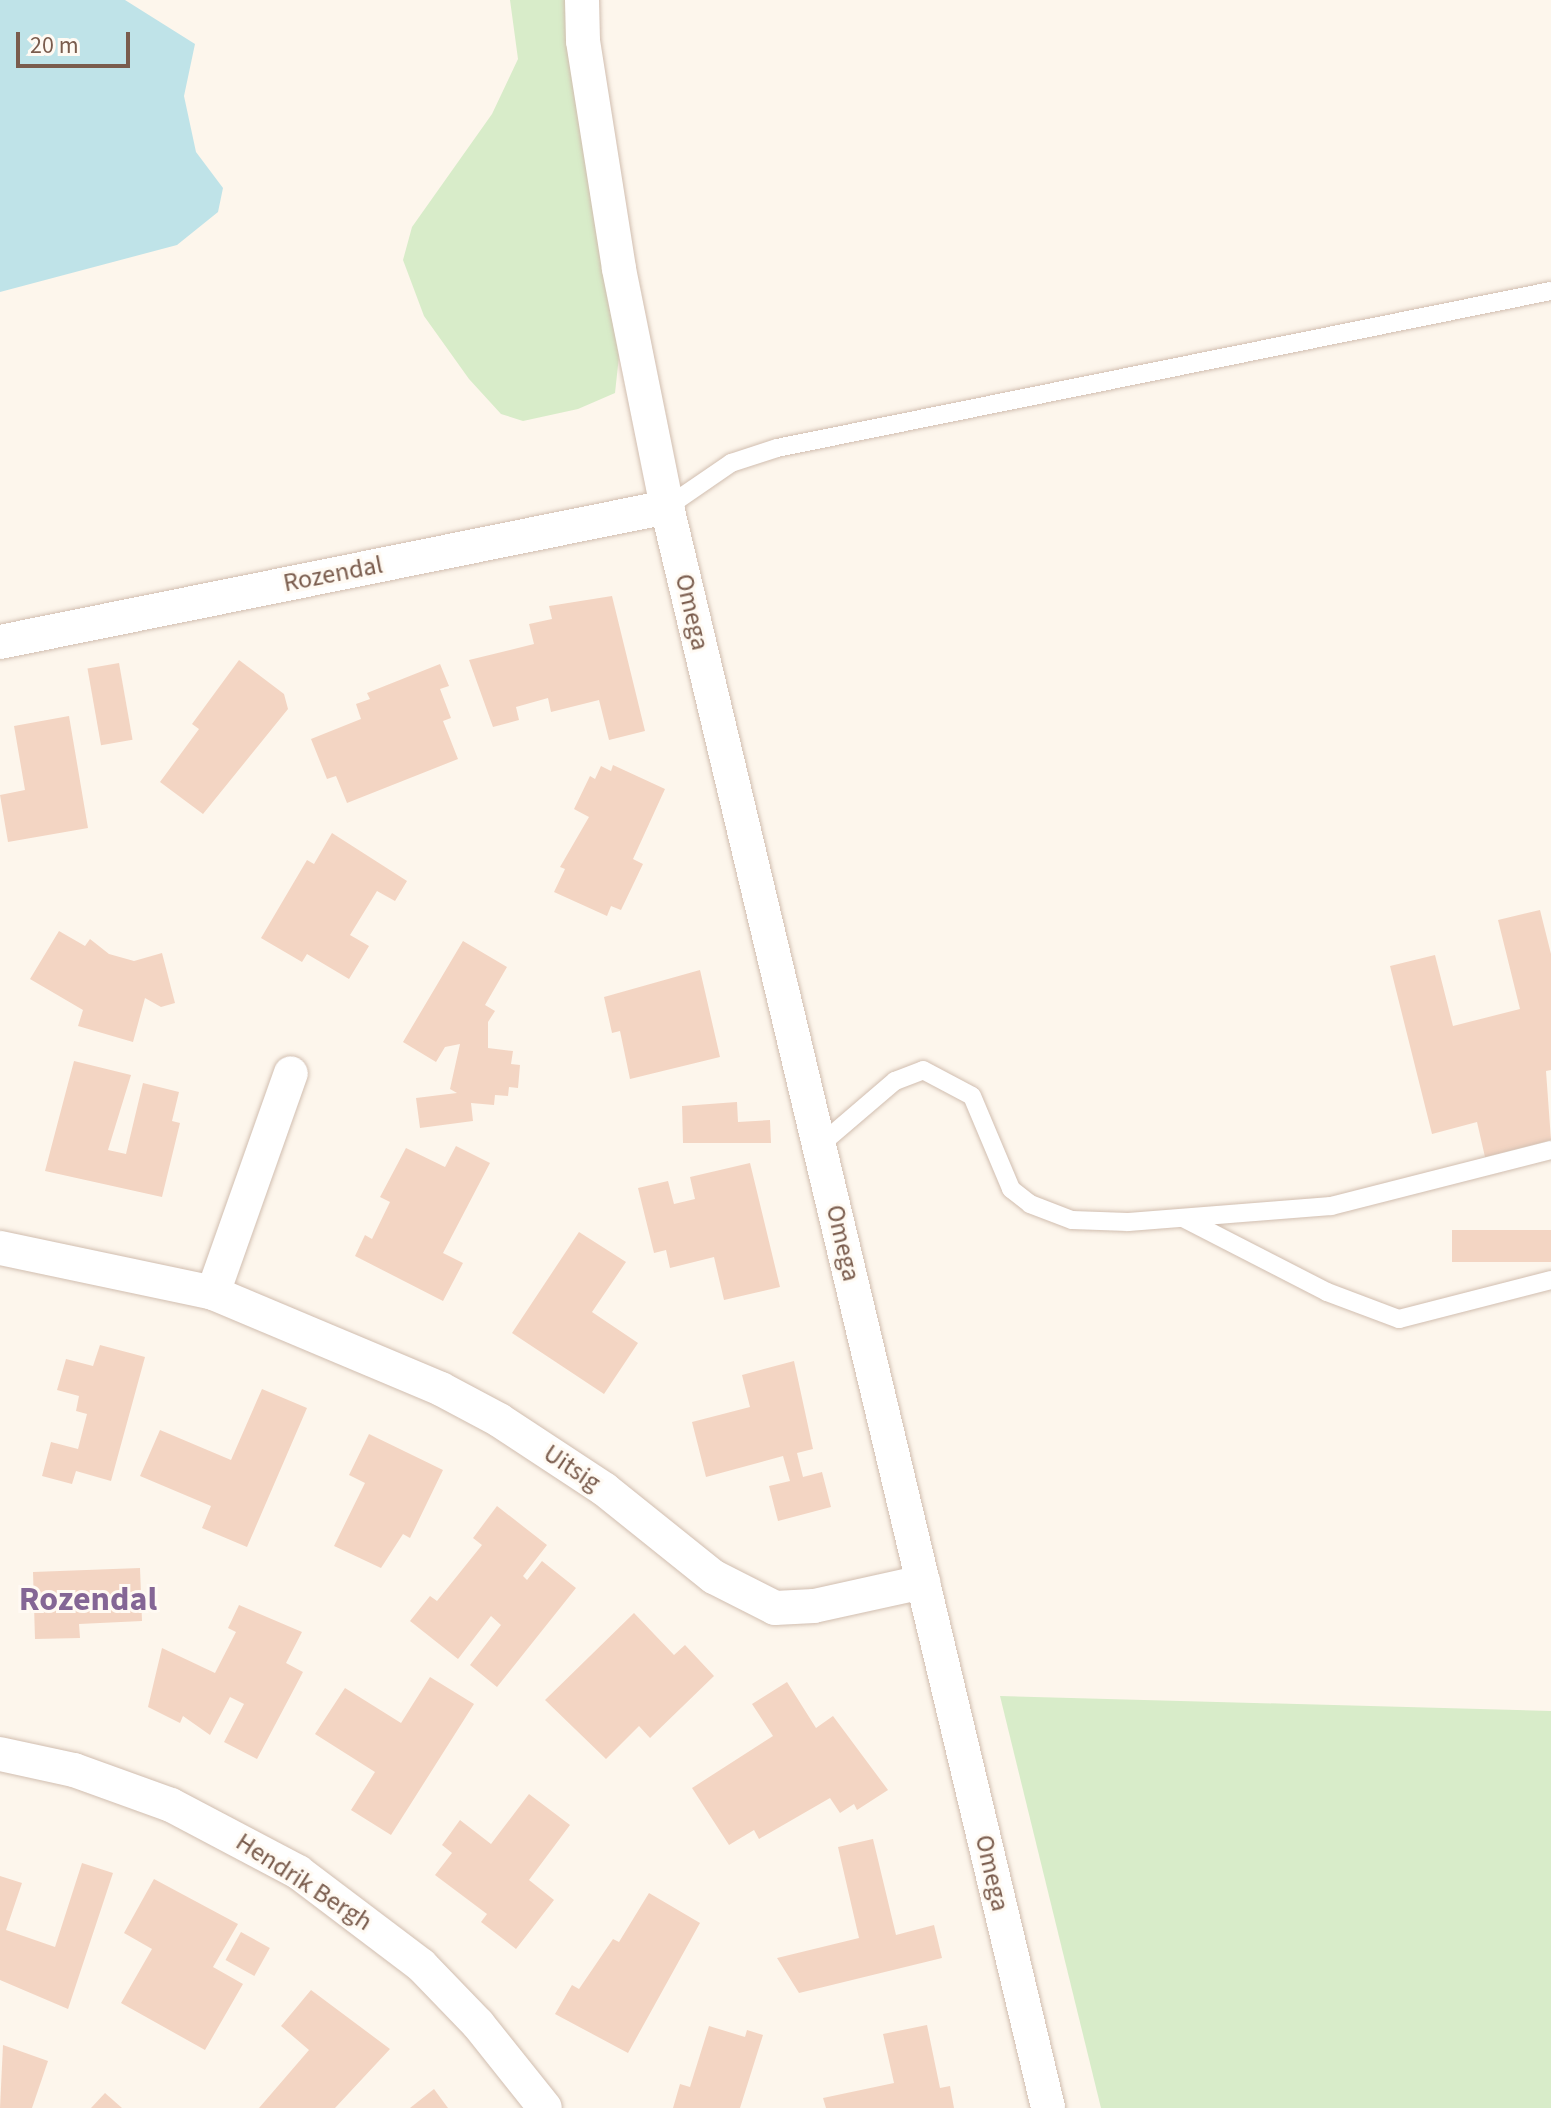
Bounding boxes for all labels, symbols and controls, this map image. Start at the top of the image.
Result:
scale bar [20,16,134,66]
text: 20 m [30,28,79,63]
street label: Rozendal [281,549,385,599]
street label: Omega [668,571,716,653]
street label: Omega [819,1202,867,1284]
street label: Uitsig [538,1438,606,1498]
district label: Rozendal [19,1580,157,1620]
street label: Hendrik Bergh [230,1826,378,1938]
street label: Omega [968,1832,1016,1914]

